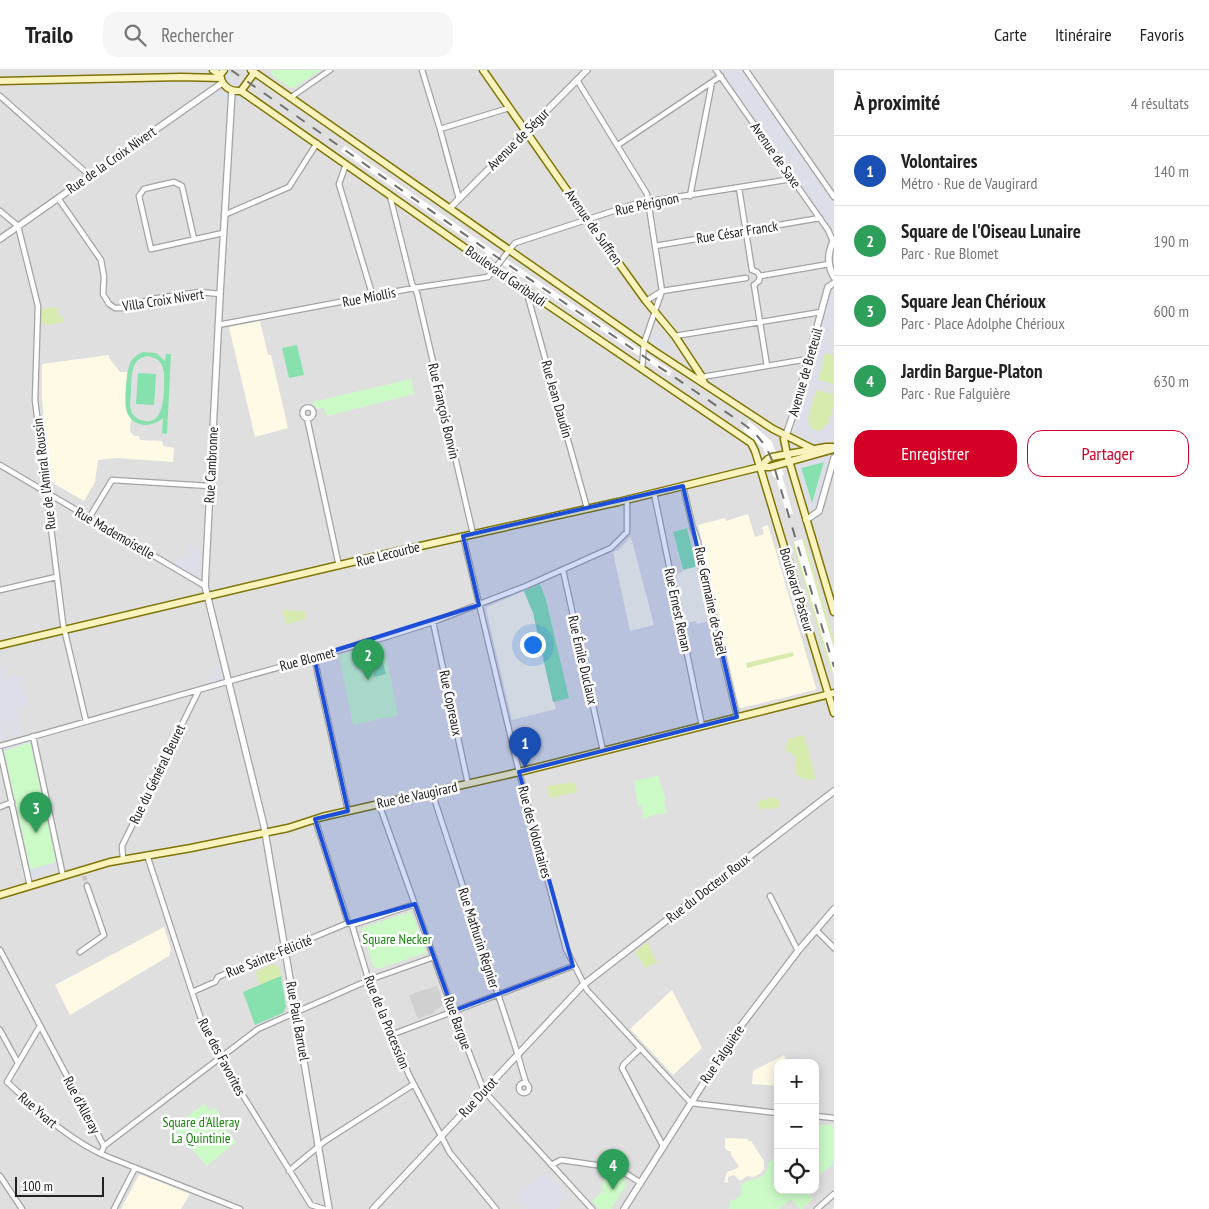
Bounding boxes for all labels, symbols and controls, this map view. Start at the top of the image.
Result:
search box [103,12,453,57]
text: Trailo [25,19,73,50]
icon: search [121,21,149,49]
text: Rechercher [161,23,234,47]
text: Carte [994,23,1027,46]
text: Itinéraire [1055,23,1112,46]
text: Favoris [1140,23,1184,46]
text: À proximité [854,89,940,116]
text: 4 résultats [1131,93,1189,113]
street label: Avenue de Ségur [483,104,553,174]
street label: Avenue de Saxe [747,119,805,191]
street label: Rue de la Croix Nivert [63,122,160,198]
text: Volontaires [901,149,977,173]
text: 1 [866,161,874,181]
text: 140 m [1154,161,1189,181]
text: Métro · Rue de Vaugirard [901,173,1037,193]
street label: Avenue de Suffren [561,186,627,268]
street label: Rue Pérignon [614,188,680,220]
street label: Rue César Franck [695,217,780,247]
text: Square de l'Oiseau Lunaire [901,219,1081,243]
text: 2 [866,231,874,251]
text: 190 m [1154,231,1189,251]
street label: Boulevard Garibaldi [462,241,550,311]
text: Parc · Rue Blomet [901,243,998,263]
street label: Rue Miollis [341,283,397,311]
street label: Villa Croix Nivert [120,285,205,315]
text: Square Jean Chérioux [901,289,1046,313]
text: 3 [866,301,874,321]
text: 600 m [1154,301,1189,321]
text: Parc · Place Adolphe Chérioux [901,313,1065,333]
street label: Avenue de Breteuil [784,325,826,418]
street label: Rue Jean Daudin [537,358,577,440]
text: Jardin Bargue-Platon [901,359,1043,383]
street label: Rue François Bonvin [424,361,464,461]
text: 4 [866,371,874,391]
text: 630 m [1154,371,1189,391]
text: Parc · Rue Falguière [901,383,1010,403]
street label: Rue de l'Amiral Roussin [28,417,60,531]
street label: Rue Cambronne [200,426,222,504]
button: Enregistrer [854,430,1017,477]
button: Partager [1027,430,1189,477]
street label: Rue Mademoiselle [72,503,158,563]
street label: Rue Lecourbe [354,537,422,571]
street label: Rue Germaine de Staël [691,545,731,657]
street label: Boulevard Pasteur [776,546,818,634]
street label: Rue Ernest Renan [660,567,696,653]
street label: Rue Émile Duclaux [564,614,602,706]
your location [520,632,546,658]
pin: 2 [352,639,384,680]
street label: Rue Blomet [278,643,337,675]
street label: Rue Copreaux [435,668,467,738]
street label: Rue du Général Beuret [125,721,189,827]
pin: 1 [509,727,541,768]
street label: Rue de Vaugirard [375,778,459,812]
street label: Rue des Volontaires [514,784,556,880]
pin: 3 [20,792,52,833]
street label: Rue du Docteur Roux [662,850,754,926]
street label: Rue Mathurin Régnier [454,885,504,991]
street label: Rue Sainte-Félicité [223,930,315,981]
park label: Square Necker [362,930,432,948]
street label: Rue de la Procession [360,973,414,1071]
street label: Rue Paul Barruel [282,980,314,1063]
street label: Rue Bargue [440,994,476,1052]
street label: Rue des Favorites [194,1015,250,1099]
street label: Rue Falguière [696,1021,748,1087]
map controls [774,1059,819,1194]
button: + [774,1059,819,1104]
street label: Rue d'Alleray [59,1073,105,1137]
street label: Rue Dutot [455,1073,501,1121]
street label: Rue Yvart [15,1088,61,1132]
button: − [774,1104,819,1149]
park label: Square d'Alleray La Quintinie [162,1113,240,1147]
pin: 4 [597,1149,629,1190]
button: locate [774,1149,819,1194]
scale bar [15,1174,104,1197]
text: 100 m [22,1177,53,1195]

